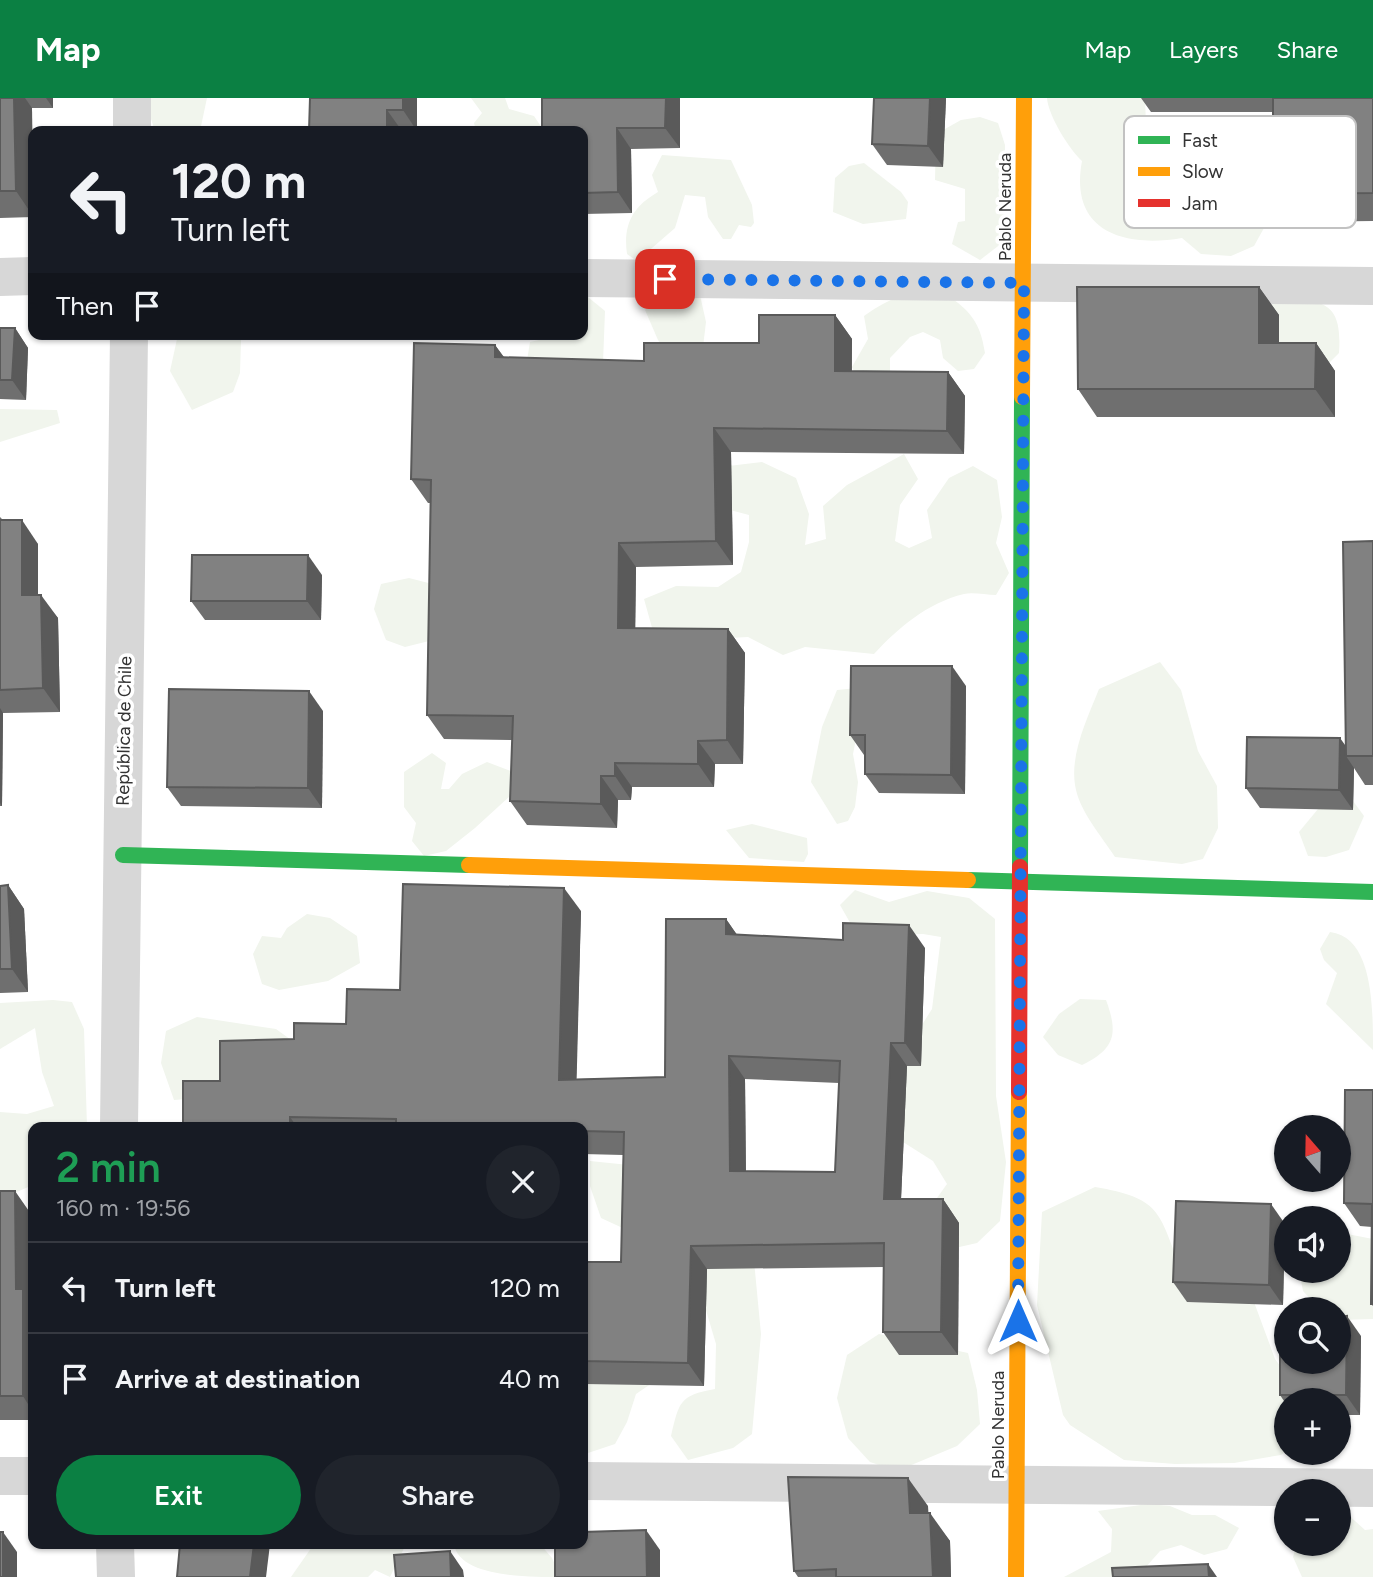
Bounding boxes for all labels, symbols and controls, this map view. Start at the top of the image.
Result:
text: Map [35,30,101,69]
text: Map [1084,35,1131,64]
text: Layers [1169,35,1238,64]
text: Share [1276,35,1338,64]
legend [1124,116,1356,228]
text: Fast [1182,129,1218,152]
text: 120 m [171,151,306,210]
street label: Pablo Neruda [994,153,1016,261]
icon: left [56,154,147,245]
text: Slow [1182,160,1224,183]
text: Jam [1182,192,1218,215]
text: Turn left [171,211,290,249]
pin [635,249,695,309]
icon: arrive [646,260,684,298]
icon: arrive [128,287,166,325]
text: Then [56,290,114,322]
street label: República de Chile [112,656,136,806]
north arrow [1274,1115,1351,1192]
map controls [1274,1115,1351,1556]
text: 2 min [56,1142,161,1193]
button: close [486,1145,560,1219]
text: 160 m · 19:56 [56,1194,190,1222]
button: sound [1274,1206,1351,1283]
icon: left [56,1269,94,1307]
text: Turn left [115,1272,216,1304]
text: 120 m [490,1272,560,1304]
position arrow [981,1284,1055,1358]
button: search [1274,1297,1351,1374]
icon: arrive [56,1360,94,1398]
text: Arrive at destination [115,1363,360,1395]
text: 40 m [499,1363,560,1395]
street label: Pablo Neruda [987,1371,1009,1479]
button: + [1274,1388,1351,1465]
button: Exit [56,1455,301,1535]
button: Share [315,1455,560,1535]
button: − [1274,1479,1351,1556]

